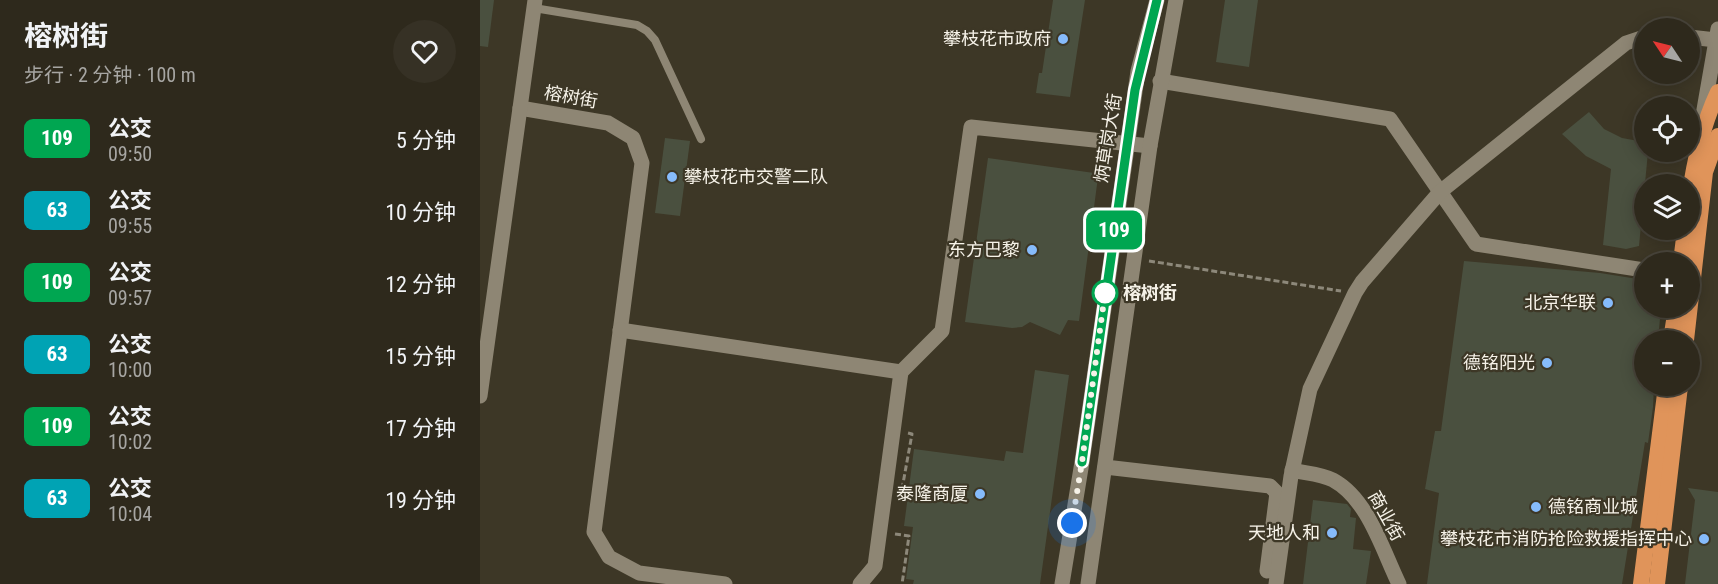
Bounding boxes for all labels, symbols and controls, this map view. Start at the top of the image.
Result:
north arrow [1634,18,1700,84]
map controls [1634,18,1700,396]
text: 榕树街 [24,20,108,53]
button: heart [393,20,456,83]
place label: 攀枝花市政府 [943,28,1051,49]
marker: 攀枝花市政府 [1056,32,1070,46]
text: 步行 · 2 分钟 · 100 m [24,63,196,87]
street label: 榕树街 [543,81,599,112]
street label: 炳草岗大街 [1090,92,1125,184]
button: locate [1634,96,1700,162]
text: 公交 [108,116,152,141]
text: 109 [41,126,73,150]
text: 5 分钟 [396,128,456,153]
text: 09:50 [108,142,152,166]
place label: 攀枝花市交警二队 [684,166,828,187]
marker: 攀枝花市交警二队 [665,170,679,184]
button: layers [1634,174,1700,240]
text: 公交 [108,188,152,213]
text: 63 [46,198,68,222]
text: 10 分钟 [385,200,456,225]
line badge: 109 [1080,210,1148,250]
text: 09:55 [108,214,152,238]
text: 109 [1098,218,1130,242]
place label: 东方巴黎 [948,239,1020,260]
marker: 东方巴黎 [1025,243,1039,257]
button: + [1634,252,1700,318]
text: 公交 [108,260,152,285]
text: 109 [41,270,73,294]
text: 12 分钟 [385,272,456,297]
marker: 榕树街 [1092,280,1118,306]
place label: 榕树街 [1123,282,1177,303]
text: 09:57 [108,286,152,310]
place label: 北京华联 [1524,292,1596,313]
marker: 北京华联 [1601,296,1615,310]
button: − [1634,330,1700,396]
text: 公交 [108,332,152,357]
text: 63 [46,342,68,366]
text: 15 分钟 [385,344,456,369]
place label: 德铭阳光 [1463,352,1535,373]
marker: 德铭阳光 [1540,356,1554,370]
text: 10:00 [108,358,152,382]
text: 公交 [108,404,152,429]
text: 109 [41,414,73,438]
text: 17 分钟 [385,416,456,441]
text: 10:02 [108,430,152,454]
text: 公交 [108,476,152,501]
place label: 泰隆商厦 [896,483,968,504]
text: 63 [46,486,68,510]
marker: 泰隆商厦 [973,487,987,501]
street label: 商业街 [1364,487,1409,544]
text: 19 分钟 [385,488,456,513]
place label: 德铭商业城 [1548,496,1638,517]
marker: 德铭商业城 [1529,500,1543,514]
text: 10:04 [108,502,152,526]
your location [1057,508,1087,538]
place label: 天地人和 [1248,522,1320,543]
marker: 天地人和 [1325,526,1339,540]
place label: 攀枝花市消防抢险救援指挥中心 [1440,528,1692,549]
marker: 攀枝花市消防抢险救援指挥中心 [1697,532,1711,546]

